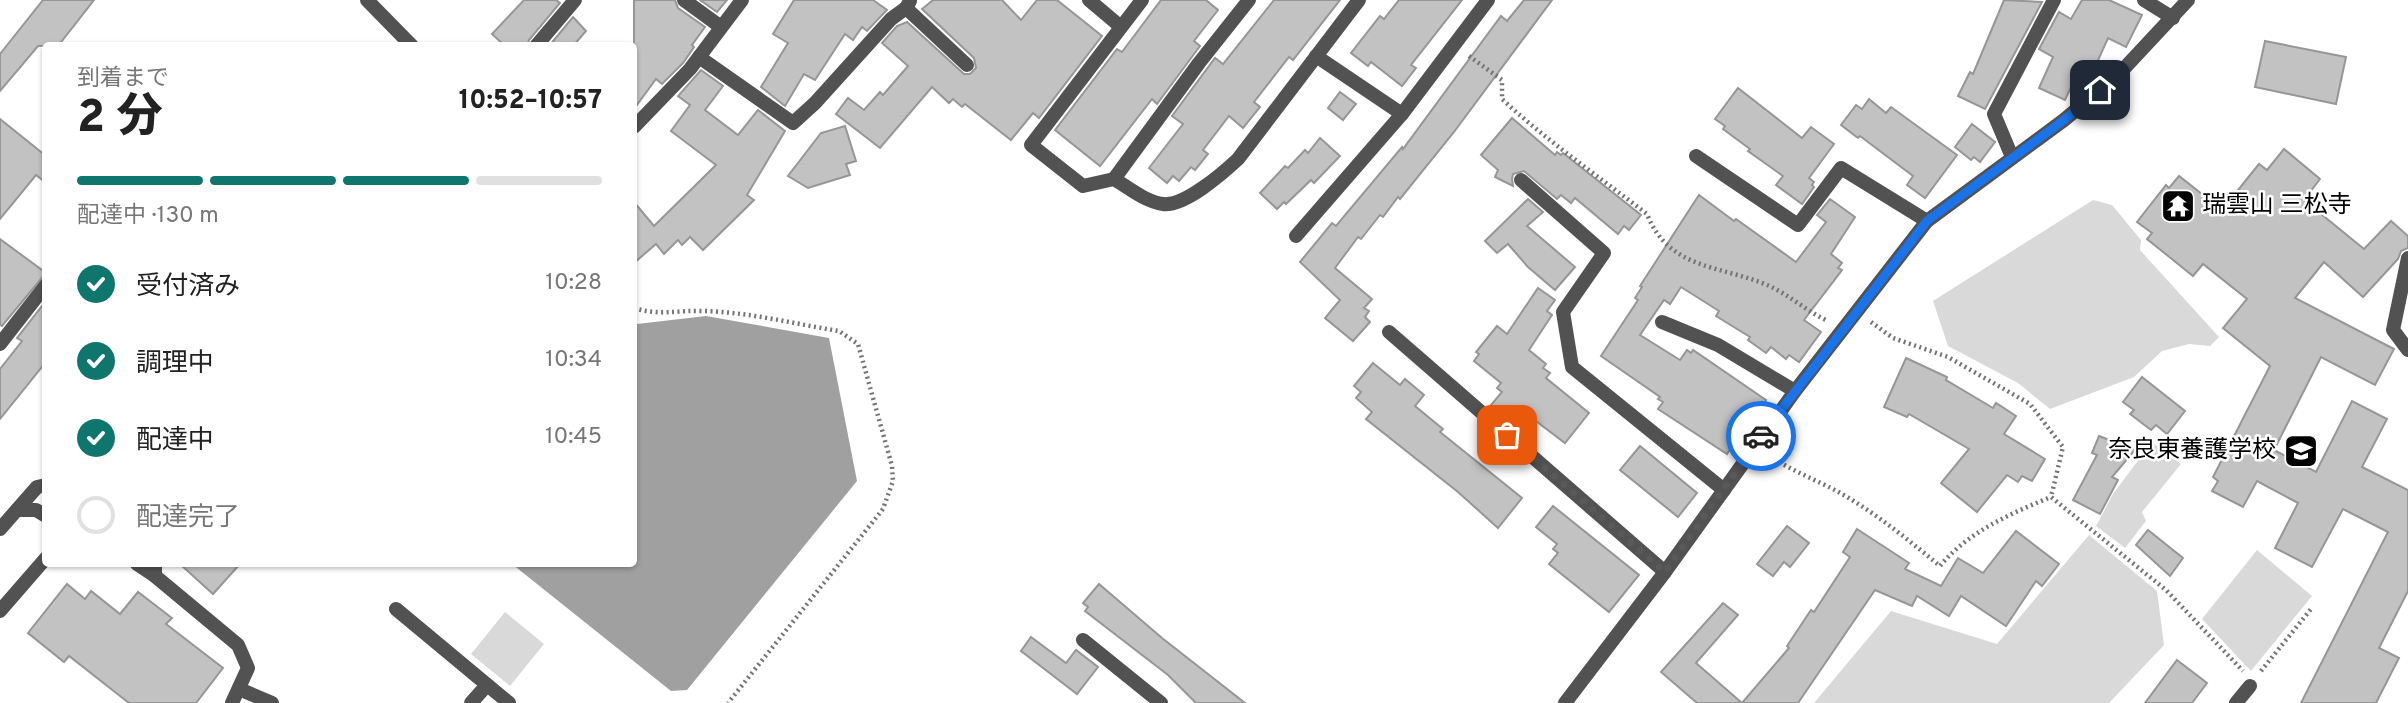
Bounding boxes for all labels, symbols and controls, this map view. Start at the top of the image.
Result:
pin [2070,60,2130,120]
text: 到着まで [77,65,169,94]
icon: home [2081,71,2119,109]
text: 10:52–10:57 [459,85,602,118]
text: 2 分 [77,90,163,149]
temple icon: 瑞雲山 三松寺 [2159,187,2197,225]
place label: 瑞雲山 三松寺 [2202,191,2352,221]
text: 配達中 · 130 m [77,202,219,231]
icon: check [77,265,115,303]
text: 10:28 [545,269,602,298]
text: 受付済み [136,271,240,304]
icon: check [77,342,115,380]
text: 10:34 [545,346,602,375]
text: 調理中 [136,348,214,381]
courier [1726,401,1796,471]
pin [1477,405,1537,465]
icon: bag [1488,416,1526,454]
icon: car [1742,417,1780,455]
icon: check [77,419,115,457]
text: 10:45 [545,423,602,452]
text: 配達中 [136,425,214,458]
school or university icon: 奈良東養護学校 [2282,432,2320,470]
place label: 奈良東養護学校 [2108,436,2276,466]
text: 配達完了 [136,502,240,535]

